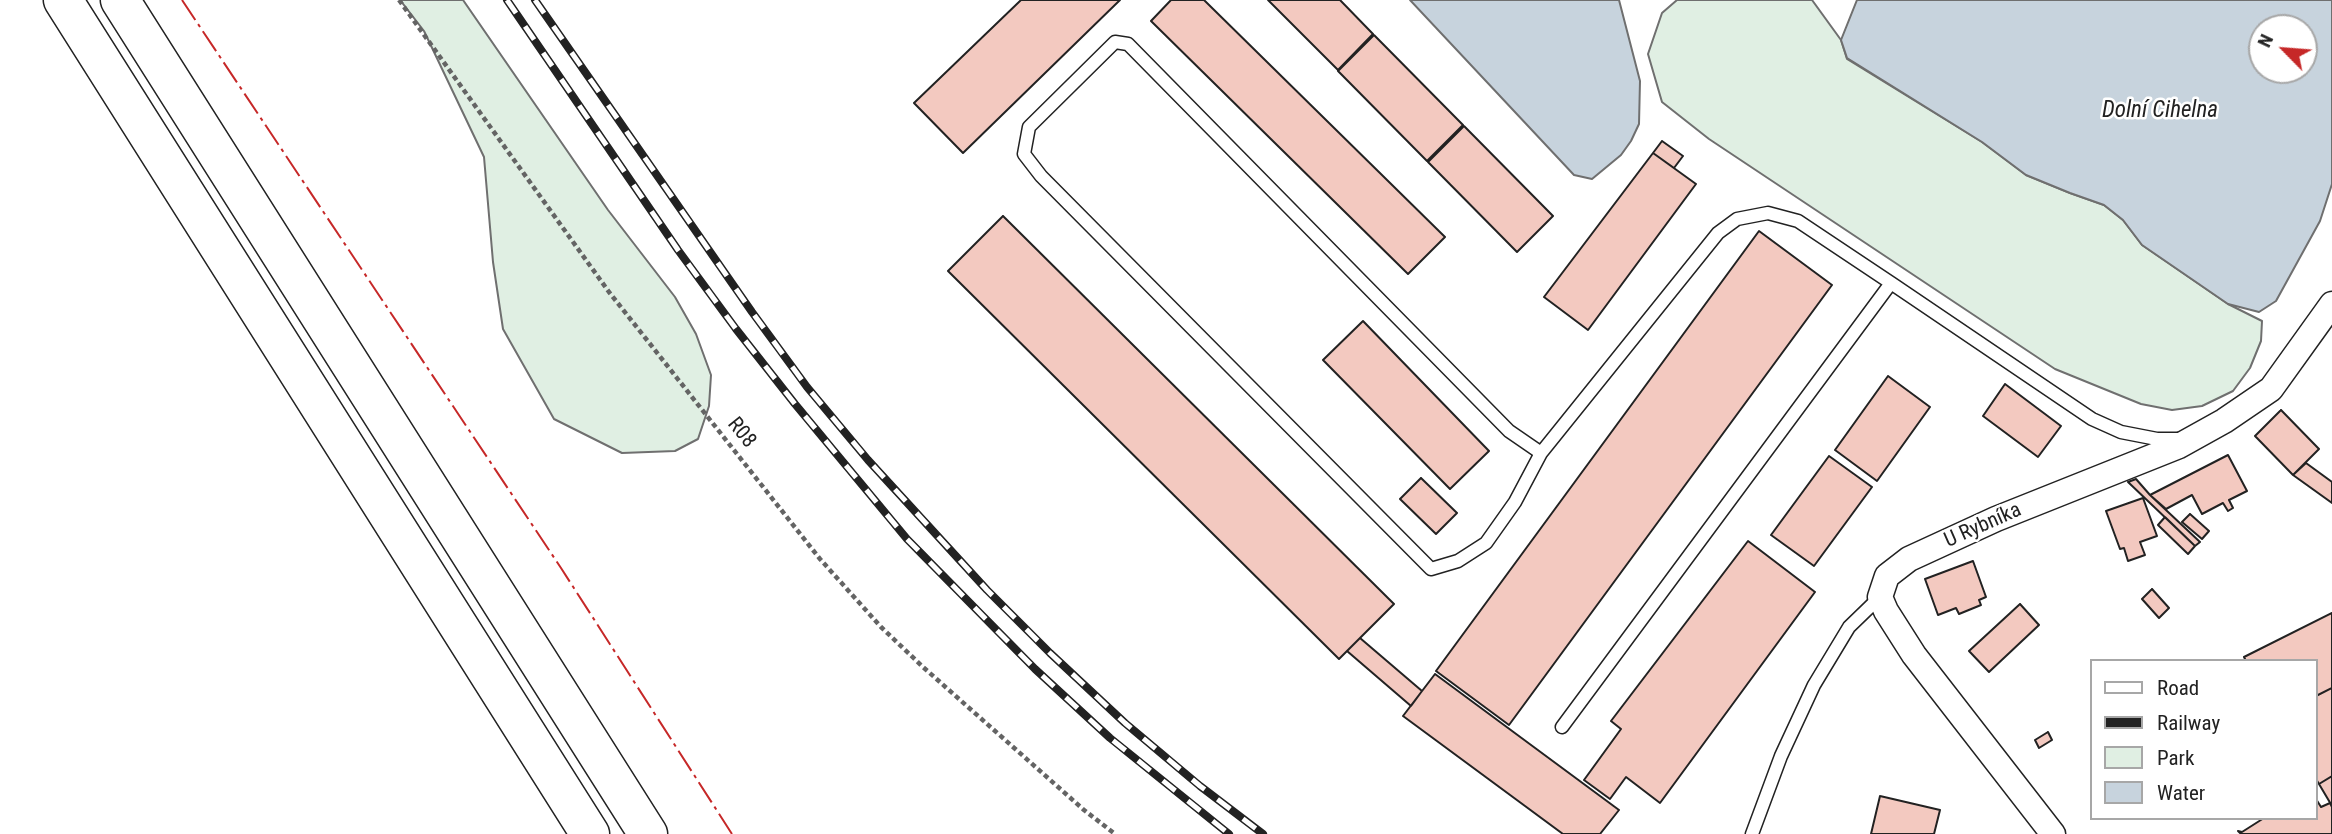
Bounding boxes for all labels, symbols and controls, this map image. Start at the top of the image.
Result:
north arrow [2248,14,2318,84]
text: N [2252,31,2278,51]
water label: Dolní Cihelna [2102,97,2218,125]
street label: R08 [721,413,761,453]
street label: U Rybníka [1941,498,2025,554]
legend [2090,659,2318,820]
text: Road [2157,676,2199,700]
text: Railway [2157,711,2220,735]
text: Park [2157,746,2194,770]
text: Water [2157,781,2205,805]

